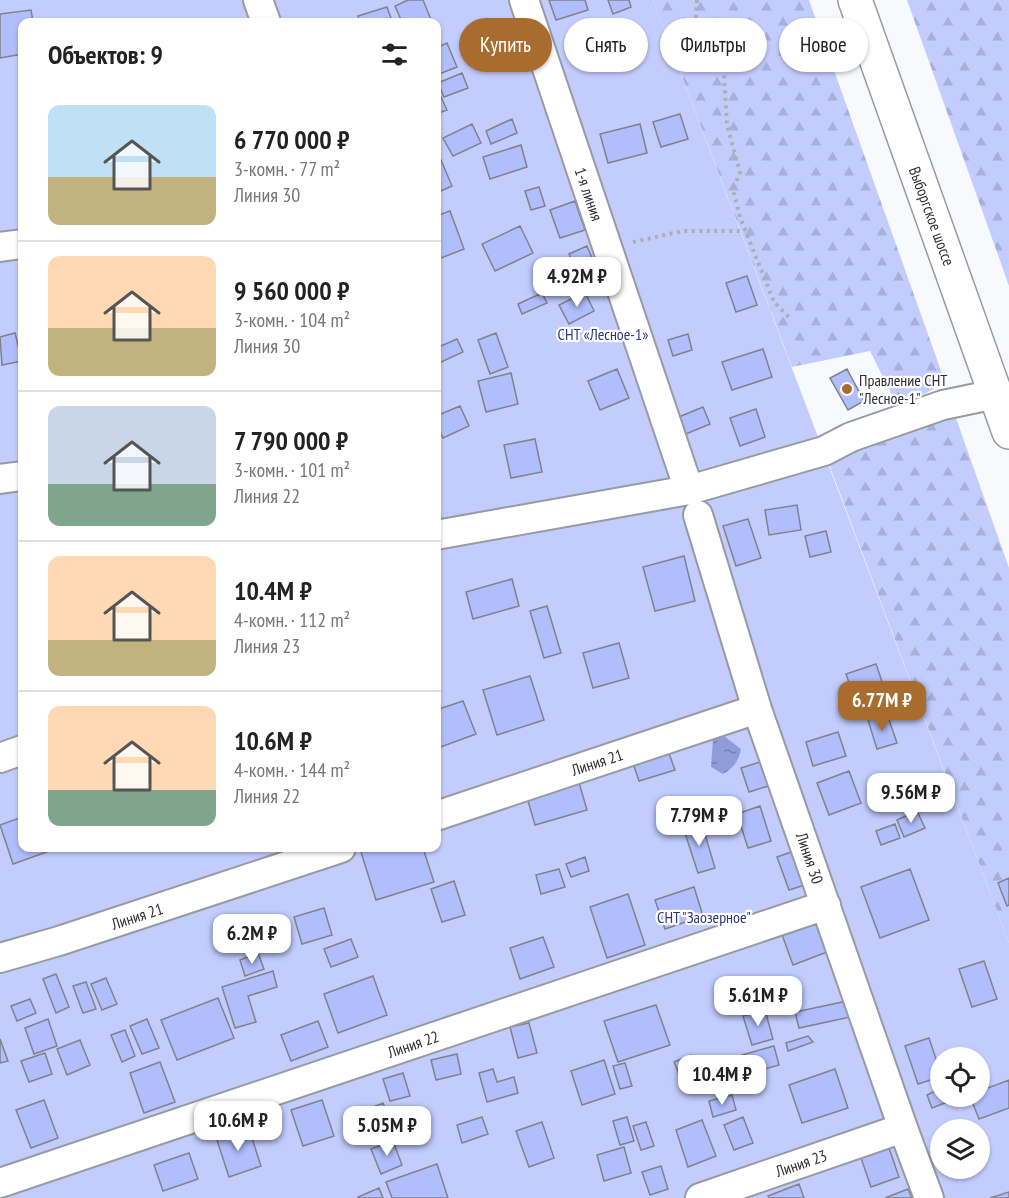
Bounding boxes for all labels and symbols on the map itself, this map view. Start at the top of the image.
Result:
street label: Выборгское шоссе [905,164,959,268]
street label: 1-я линия [571,165,607,223]
pin: 4.92M ₽ [522,257,632,308]
park label: СНТ «Лесное-1» [558,324,648,344]
place label: Правление СНТ "Лесное-1" [859,370,947,408]
marker: Правление СНТ "Лесное-1" [840,382,854,396]
pin: 6.77M ₽ [827,681,937,732]
street label: Линия 21 [568,744,625,780]
pin: 9.56M ₽ [856,773,966,824]
pin: 7.79M ₽ [644,796,754,847]
street label: Линия 30 [792,829,828,886]
street label: Линия 21 [108,898,165,934]
park label: СНТ "Заозерное" [657,907,751,927]
pin: 6.2M ₽ [203,914,301,965]
pin: 5.61M ₽ [703,976,813,1027]
street label: Линия 22 [384,1026,441,1062]
pin: 10.4M ₽ [667,1055,777,1106]
pin: 10.6M ₽ [183,1101,293,1152]
pin: 5.05M ₽ [332,1106,442,1157]
street label: Линия 23 [772,1145,829,1181]

